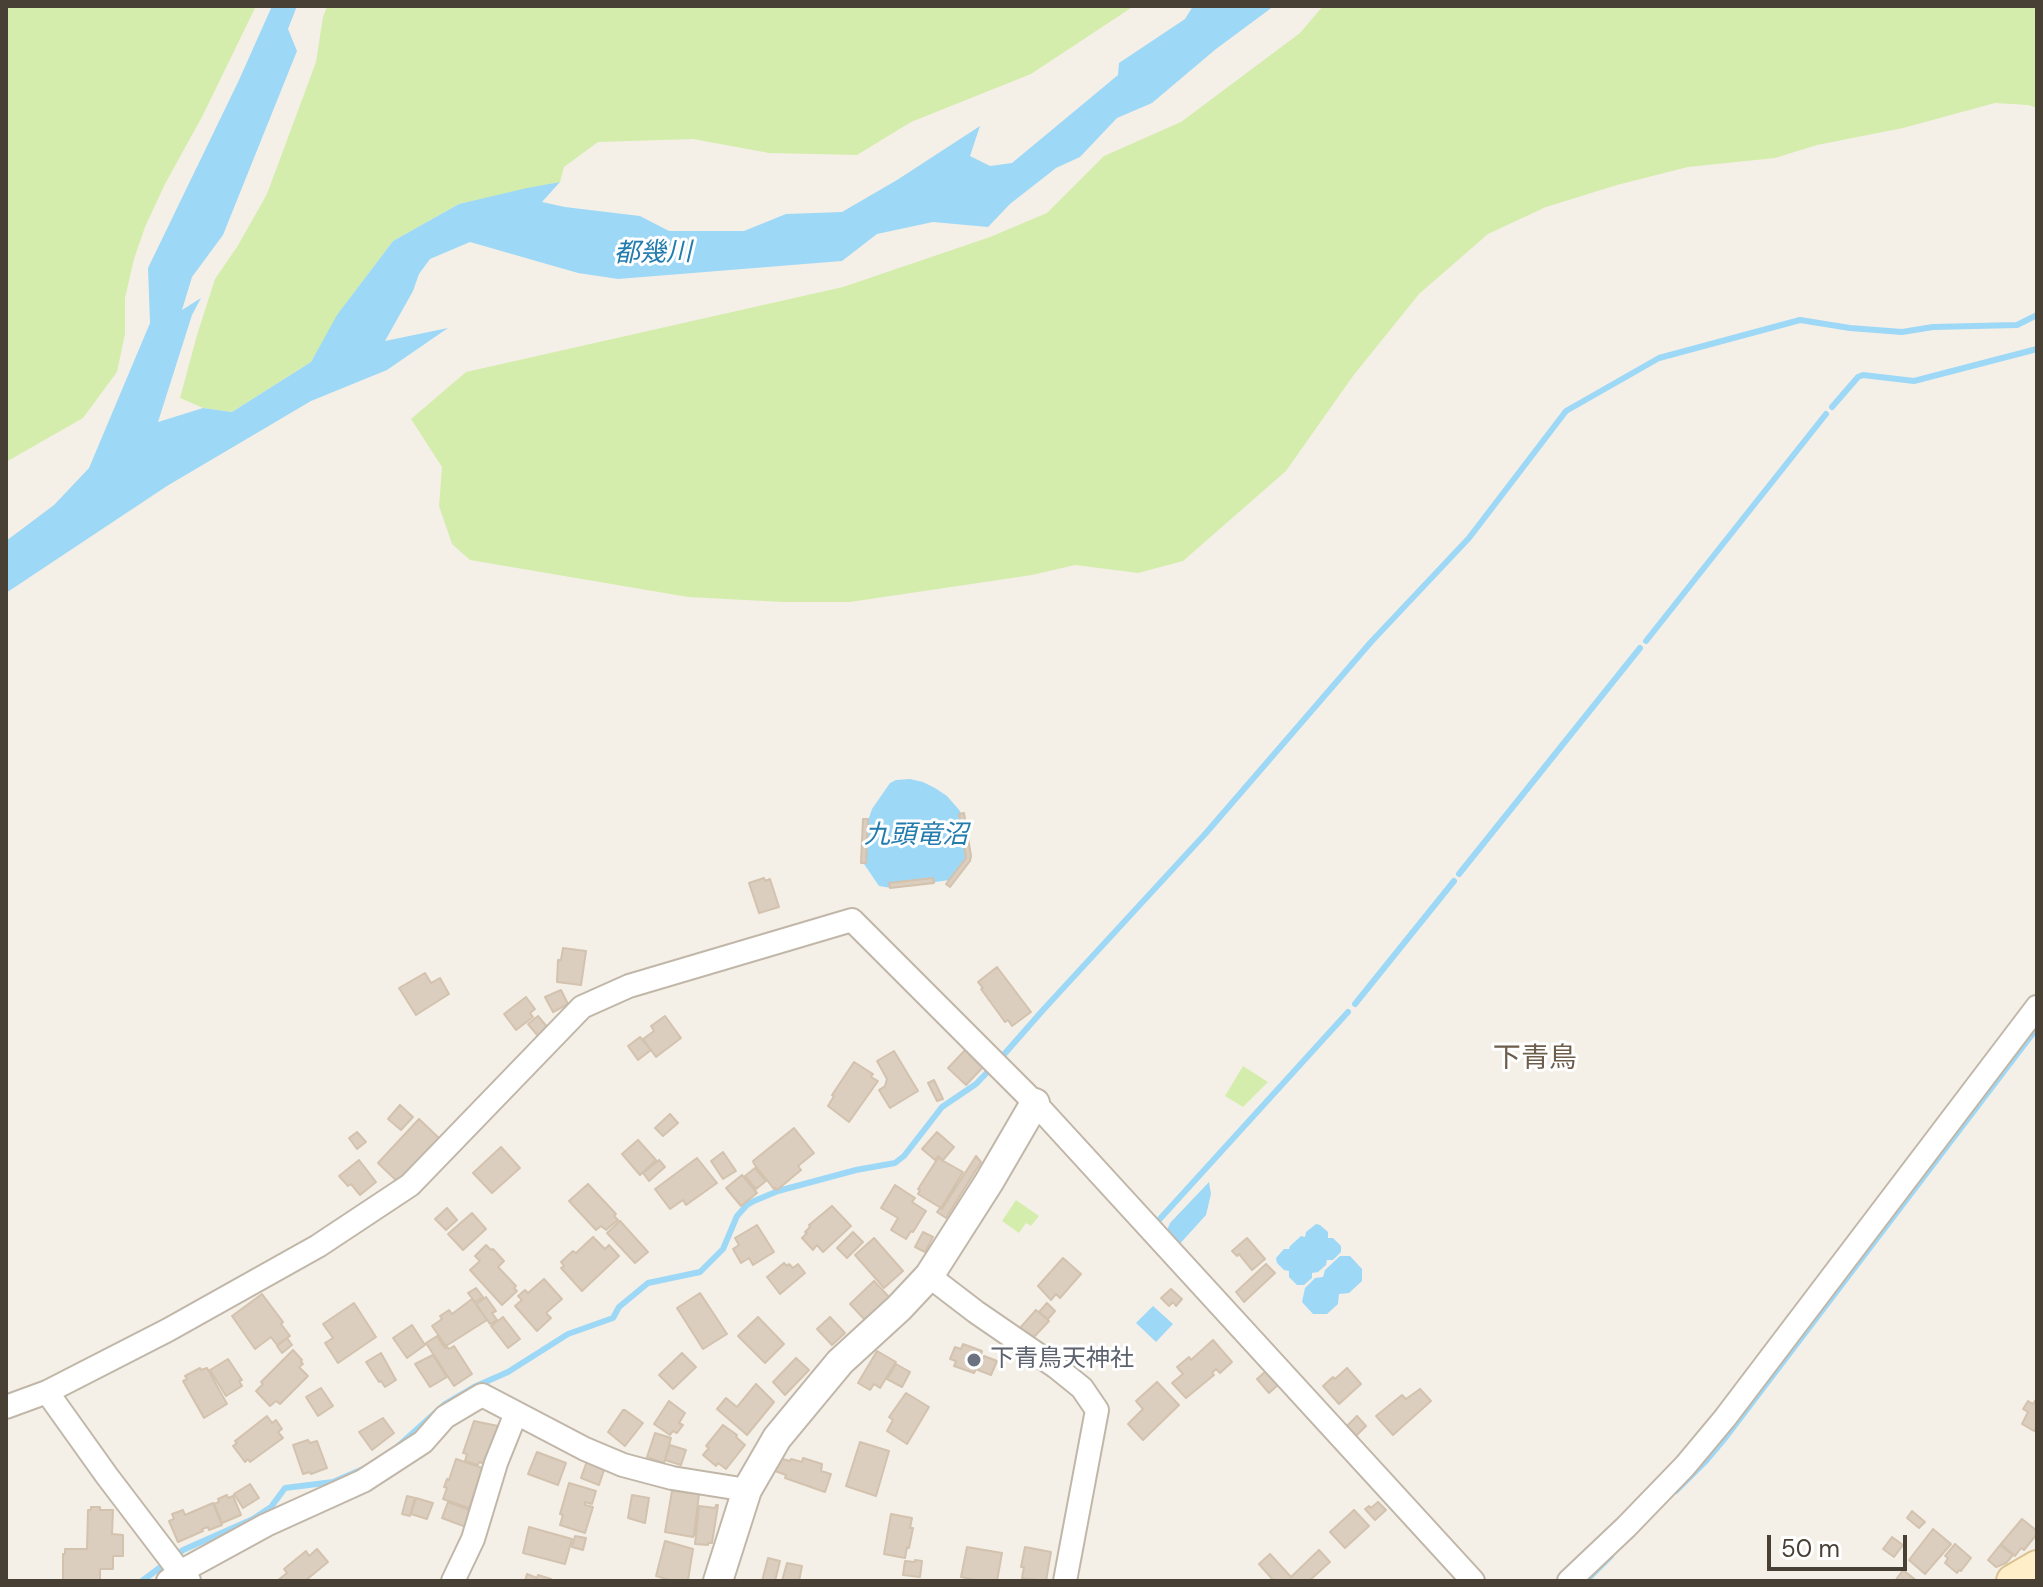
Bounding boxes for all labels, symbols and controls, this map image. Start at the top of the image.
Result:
water label: 都幾川 [614,238,692,270]
water label: 九頭竜沼 [864,820,968,852]
district label: 下青鳥 [1493,1043,1577,1077]
place label: 下青鳥天神社 [990,1346,1134,1374]
marker: 下青鳥天神社 [965,1351,983,1369]
scale bar [1771,1519,1911,1569]
text: 50 m [1781,1533,1840,1564]

